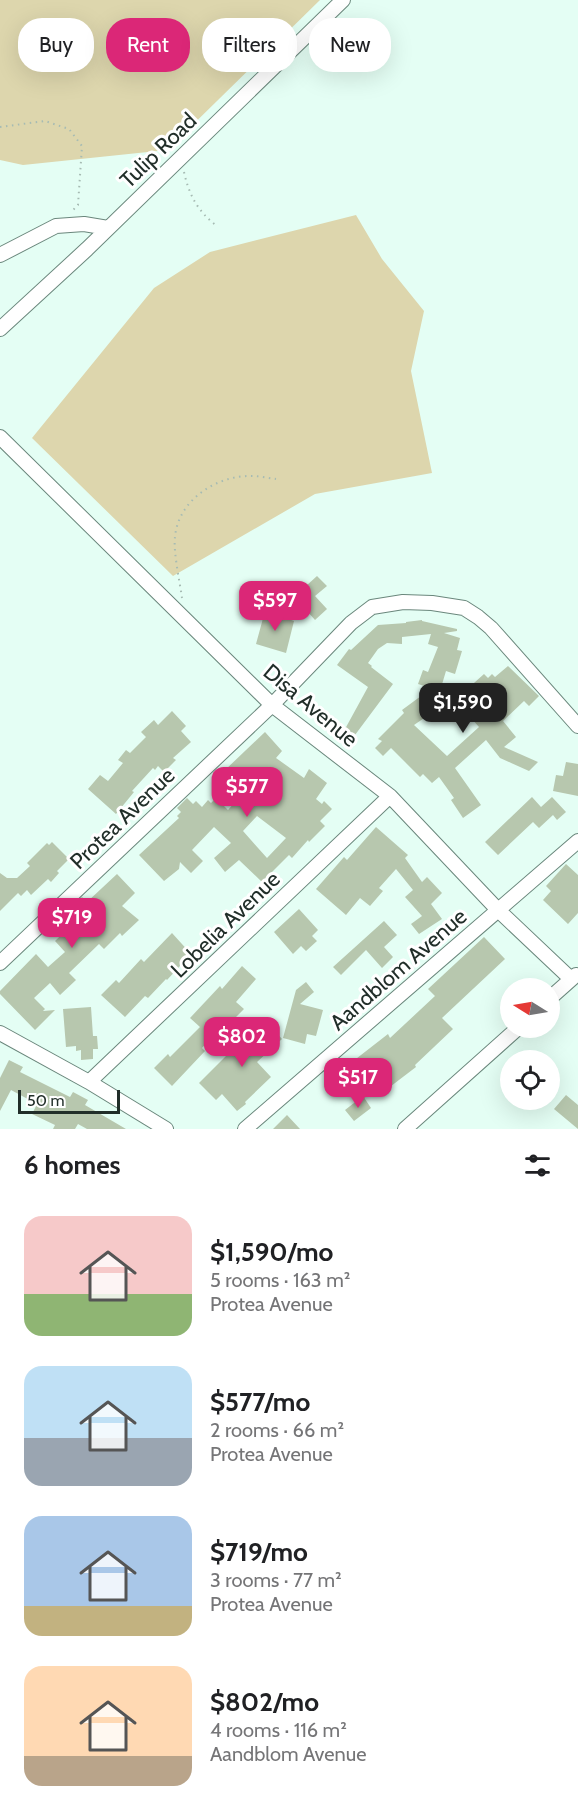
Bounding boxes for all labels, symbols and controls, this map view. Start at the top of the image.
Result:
chip: Buy [18,18,94,72]
chip: Rent [106,18,190,72]
chip: Filters [202,18,297,72]
chip: New [309,18,391,72]
street label: Tulip Road [114,107,202,193]
pin: $597 [239,581,311,632]
text: $597 [253,588,297,612]
street label: Disa Avenue [258,658,363,753]
pin: $1,590 [414,683,512,734]
text: $1,590 [433,690,493,714]
street label: Protea Avenue [64,762,180,875]
pin: $577 [211,767,283,818]
text: $577 [226,774,268,798]
street label: Lobelia Avenue [165,865,286,983]
pin: $719 [36,898,108,949]
street label: Aandblom Avenue [325,903,472,1036]
text: $719 [52,905,92,929]
north arrow [500,978,560,1038]
map controls [500,978,560,1110]
pin: $802 [206,1017,278,1068]
text: $802 [218,1024,266,1048]
button: locate [500,1050,560,1110]
pin: $517 [322,1058,394,1109]
text: $517 [338,1065,378,1089]
scale bar [18,1087,120,1114]
text: 50 m [27,1091,64,1110]
text: 6 homes [24,1149,121,1181]
icon: filters [521,1149,554,1182]
text: $1,590/mo [210,1236,333,1268]
icon: home [72,1240,144,1312]
text: 5 rooms · 163 m² [210,1268,350,1292]
text: Protea Avenue [210,1292,333,1316]
text: $577/mo [210,1386,310,1418]
icon: home [72,1390,144,1462]
text: 2 rooms · 66 m² [210,1418,344,1442]
text: Protea Avenue [210,1442,333,1466]
text: $719/mo [210,1536,308,1568]
icon: home [72,1540,144,1612]
text: 3 rooms · 77 m² [210,1568,342,1592]
text: Protea Avenue [210,1592,333,1616]
text: $802/mo [210,1686,319,1718]
icon: home [72,1690,144,1762]
text: 4 rooms · 116 m² [210,1718,347,1742]
text: Aandblom Avenue [210,1742,366,1766]

